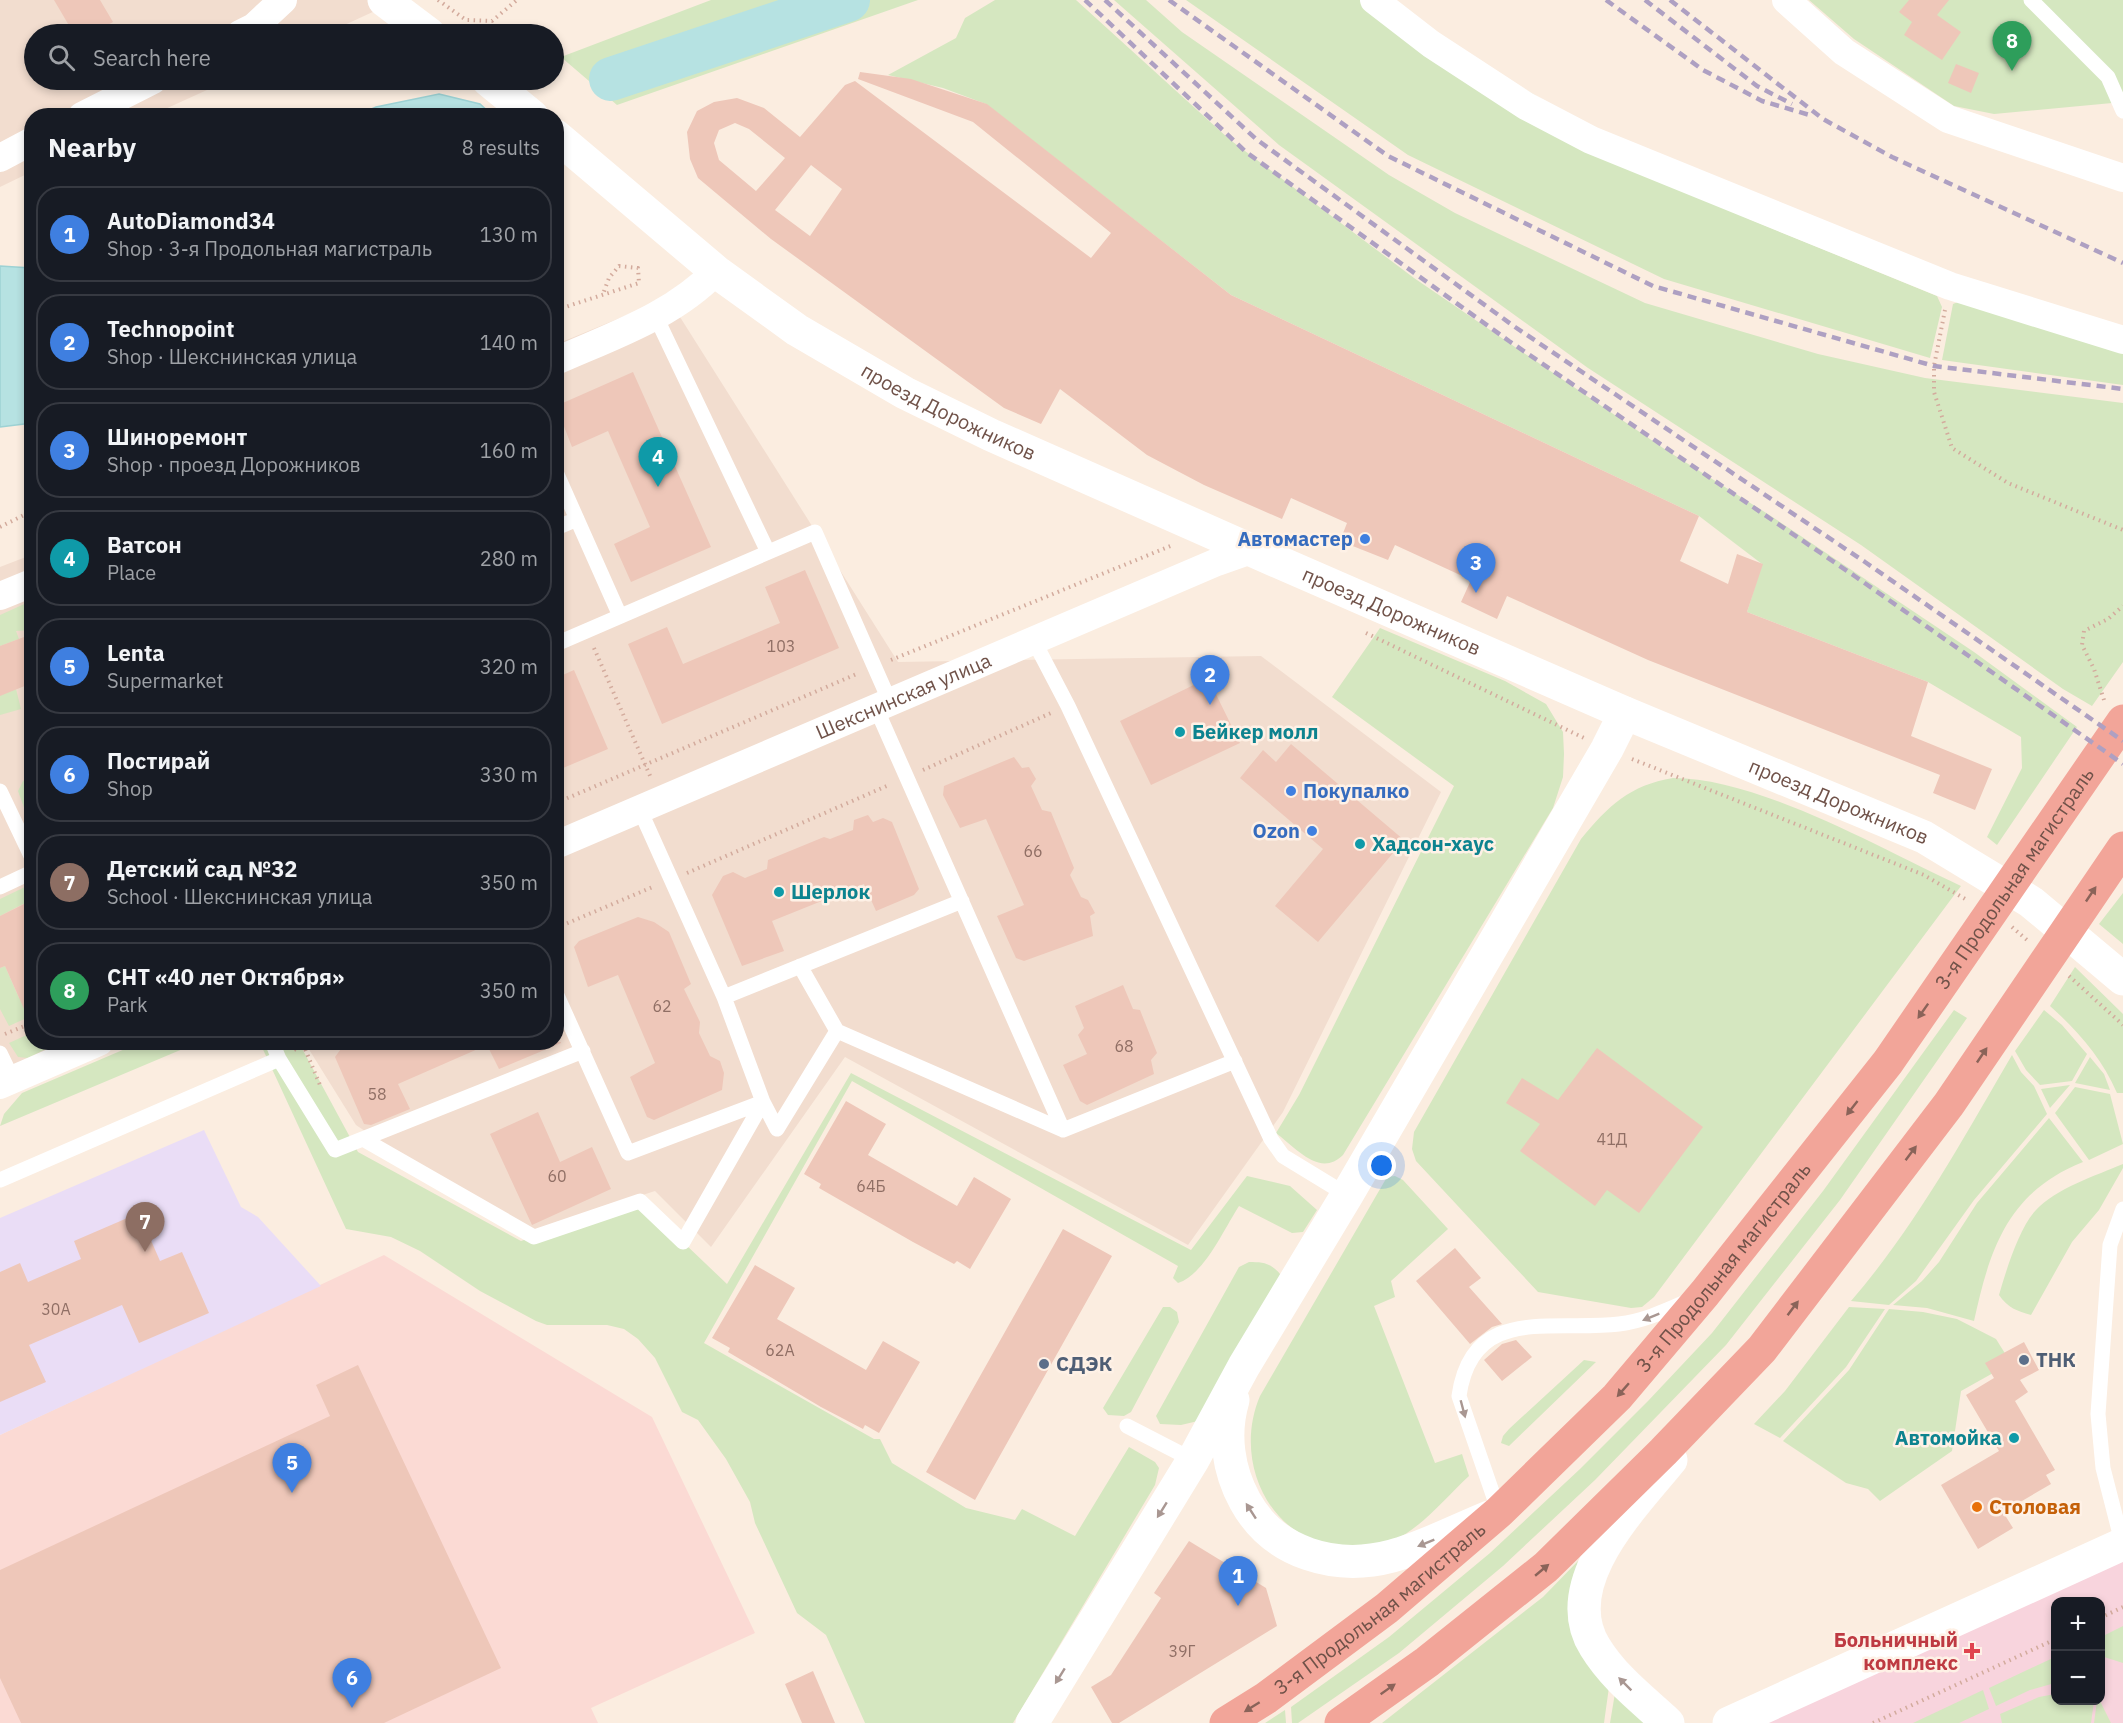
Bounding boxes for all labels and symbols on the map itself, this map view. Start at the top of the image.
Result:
pin: 8 [1992,22,2032,71]
street label: проезд Дорожников [856,356,1040,466]
pin: 4 [638,438,678,487]
place label: Автомастер [1237,525,1353,552]
marker: Автомастер [1358,532,1372,546]
pin: 3 [1456,544,1496,593]
street label: проезд Дорожников [1298,560,1485,662]
house number: 103 [767,636,795,656]
street label: Шекснинская улица [811,646,996,745]
pin: 2 [1190,656,1230,705]
place label: Бейкер молл [1192,718,1318,745]
marker: Бейкер молл [1173,725,1187,739]
street label: проезд Дорожников [1745,752,1933,850]
street label: 3-я Продольная магистраль [1928,762,2100,994]
place label: Покупалко [1303,777,1409,804]
marker: Покупалко [1284,784,1298,798]
place label: Ozon [1252,817,1300,844]
marker: Ozon [1305,824,1319,838]
place label: Хадсон-хаус [1372,830,1494,857]
marker: Хадсон-хаус [1353,837,1367,851]
house number: 66 [1023,841,1043,861]
place label: Шерлок [791,878,870,905]
marker: Шерлок [772,885,786,899]
one-way arrow [2086,886,2097,902]
house number: 62 [652,996,672,1016]
one-way arrow [1918,1003,1929,1019]
house number: 68 [1114,1036,1134,1056]
one-way arrow [1976,1048,1988,1064]
house number: 58 [367,1084,387,1104]
one-way arrow [1845,1100,1858,1116]
house number: 41Д [1597,1129,1628,1149]
one-way arrow [1905,1145,1918,1161]
your location [1367,1151,1396,1180]
street label: 3-я Продольная магистраль [1630,1156,1817,1378]
house number: 60 [547,1166,567,1186]
house number: 64Б [856,1176,886,1196]
pin: 7 [126,1202,164,1252]
house number: 30А [41,1299,71,1319]
one-way arrow [1787,1300,1800,1316]
one-way arrow [1642,1313,1660,1322]
house number: 62А [765,1340,795,1360]
place label: ТНК [2036,1346,2076,1373]
place label: СДЭК [1056,1350,1112,1377]
marker: ТНК [2017,1353,2031,1367]
marker: СДЭК [1037,1357,1051,1371]
one-way arrow [1617,1382,1630,1397]
one-way arrow [1458,1400,1468,1418]
place label: Автомойка [1895,1424,2002,1451]
marker: Автомойка [2007,1431,2021,1445]
pin: 5 [272,1444,312,1493]
place label: Столовая [1989,1493,2081,1520]
marker: Столовая [1970,1500,1984,1514]
one-way arrow [1157,1502,1168,1518]
one-way arrow [1246,1503,1257,1519]
street label: 3-я Продольная магистраль [1268,1515,1491,1701]
one-way arrow [1417,1539,1435,1548]
pin: 1 [1218,1556,1258,1606]
one-way arrow [1534,1563,1550,1576]
place label: Больничный комплекс [1834,1626,1958,1676]
house number: 39Г [1168,1641,1196,1661]
marker: Больничный комплекс [1963,1642,1981,1660]
pin: 6 [332,1658,372,1708]
one-way arrow [1055,1668,1066,1684]
one-way arrow [1618,1678,1632,1692]
one-way arrow [1380,1683,1396,1695]
one-way arrow [1244,1701,1260,1712]

